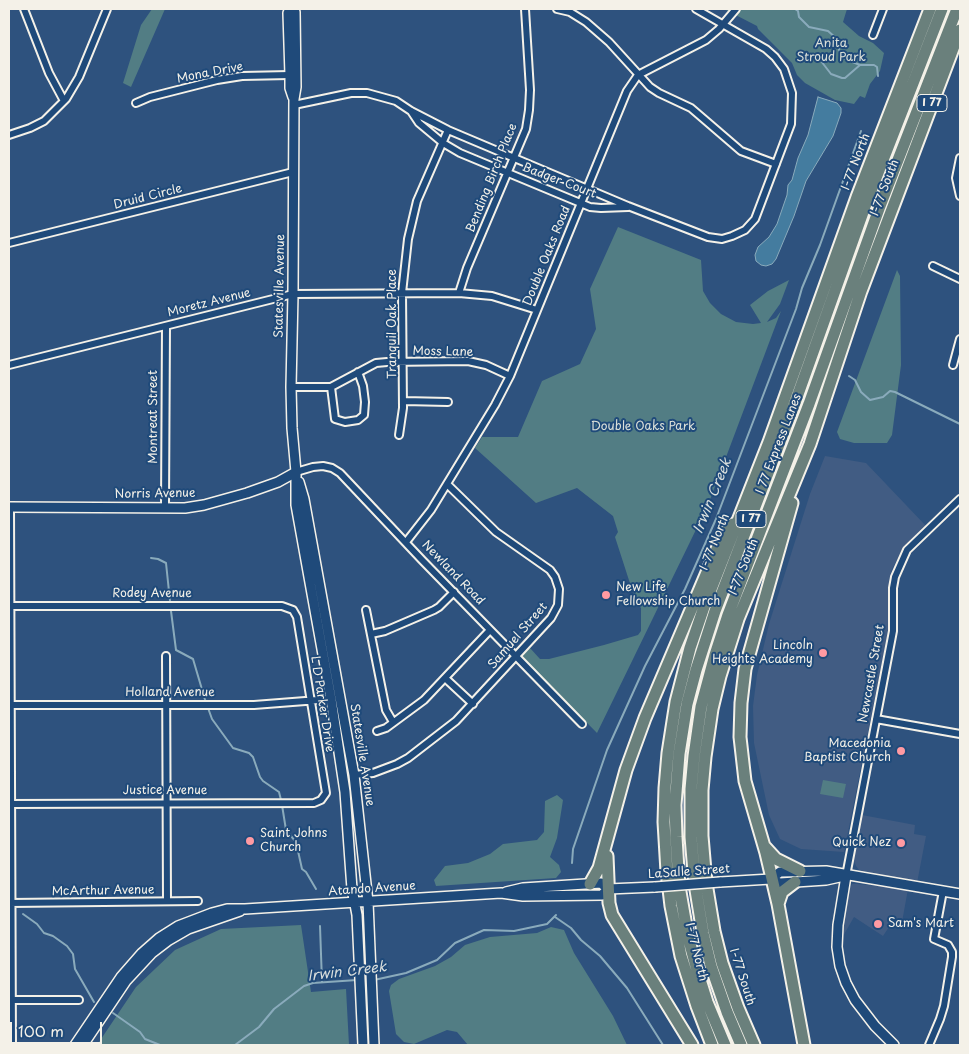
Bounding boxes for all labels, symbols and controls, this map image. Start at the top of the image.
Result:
park label: Anita Stroud Park [796,37,866,65]
street label: Mona Drive [176,60,244,86]
road number: I 77 [917,95,947,112]
street label: Bending Birch Place [464,121,520,235]
street label: I-77 North [839,132,873,192]
street label: I-77 South [868,158,902,218]
street label: Badger Court [520,160,598,202]
street label: Druid Circle [112,182,184,212]
street label: Double Oaks Road [520,204,574,308]
street label: Statesville Avenue [272,234,288,338]
street label: Tranquil Oak Place [386,269,400,379]
street label: Moretz Avenue [166,286,252,320]
street label: Moss Lane [412,344,474,360]
street label: Montreat Street [147,370,161,464]
street label: I 77 Express Lanes [753,392,805,496]
park label: Double Oaks Park [591,420,695,434]
water label: Irwin Creek [690,456,736,536]
street label: Norris Avenue [114,486,196,502]
road number: I 77 [736,510,766,528]
street label: I-77 North [697,512,733,572]
street label: I-77 South [726,537,762,597]
street label: Newland Road [419,538,487,608]
place label: New Life Fellowship Church [616,581,720,609]
street label: Rodey Avenue [112,587,192,601]
marker: New Life Fellowship Church [600,589,612,601]
street label: Samuel Street [485,600,551,672]
street label: Newcastle Street [856,624,888,724]
place label: Lincoln Heights Academy [712,639,813,667]
marker: Lincoln Heights Academy [817,647,829,659]
street label: L D Parker Drive [307,655,337,753]
street label: Holland Avenue [125,686,215,700]
street label: Statesville Avenue [347,703,377,807]
place label: Macedonia Baptist Church [804,737,891,765]
marker: Macedonia Baptist Church [895,745,907,757]
street label: Justice Avenue [123,784,207,798]
place label: Saint Johns Church [260,827,327,855]
marker: Saint Johns Church [244,835,256,847]
place label: Quick Nez [832,836,891,850]
marker: Quick Nez [895,837,907,849]
street label: LaSalle Street [648,862,730,882]
street label: Atando Avenue [328,879,416,899]
street label: McArthur Avenue [51,883,155,899]
place label: Sam's Mart [888,917,954,931]
marker: Sam's Mart [872,918,884,930]
street label: I-77 North [682,921,710,983]
street label: I-77 South [726,947,758,1007]
water label: Irwin Creek [306,959,388,985]
scale bar [12,1012,105,1044]
text: 100 m [18,1019,64,1042]

